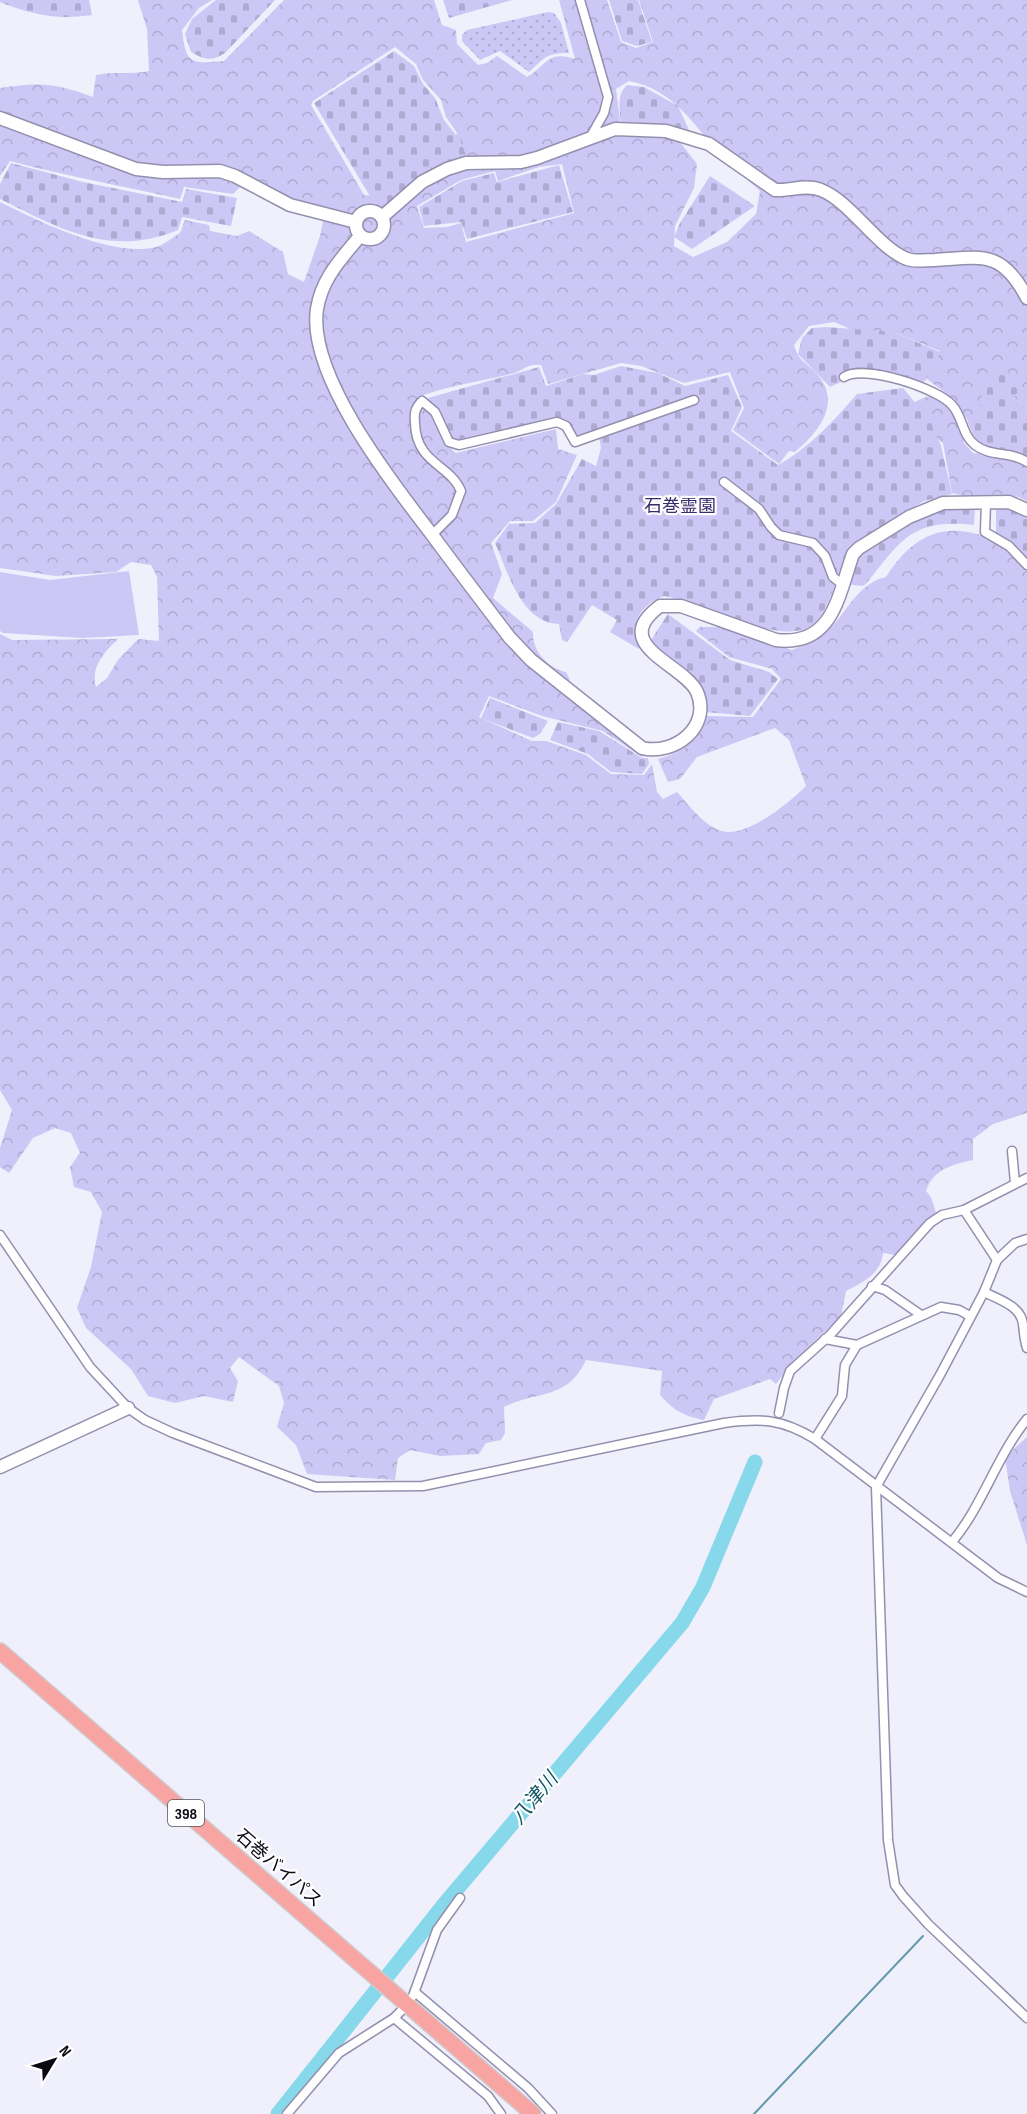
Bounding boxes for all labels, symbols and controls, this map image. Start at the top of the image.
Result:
park label: 石巻霊園 [644,496,716,517]
water label: 八津川 [506,1766,565,1829]
road number: 398 [168,1800,204,1826]
street label: 石巻バイパス [231,1825,326,1912]
north arrow [24,2030,84,2090]
text: N [55,2042,75,2061]

